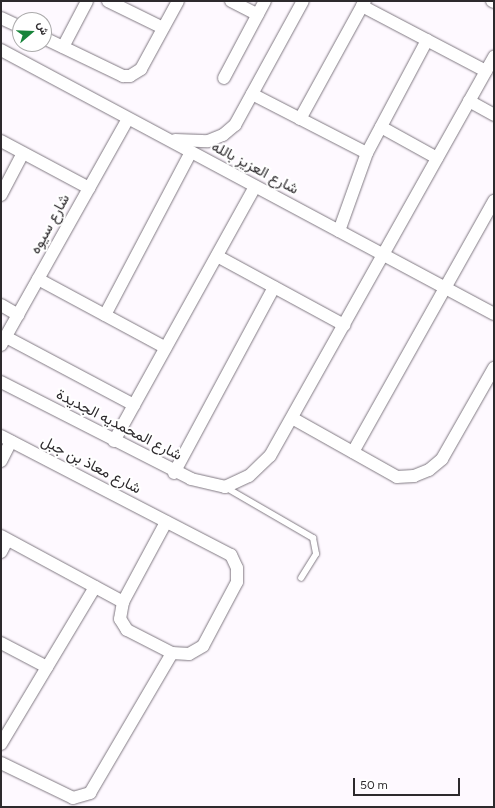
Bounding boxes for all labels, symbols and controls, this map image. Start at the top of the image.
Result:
north arrow [12,12,52,52]
text: ش [35,20,51,37]
street label: شارع العزيز بالله [208,138,302,198]
street label: شارع سيوه [26,191,74,257]
street label: شارع المحمديه الجديدة [53,385,185,465]
street label: شارع معاذ بن جبل [38,432,144,498]
scale bar [355,770,462,796]
text: 50 m [360,778,388,792]

